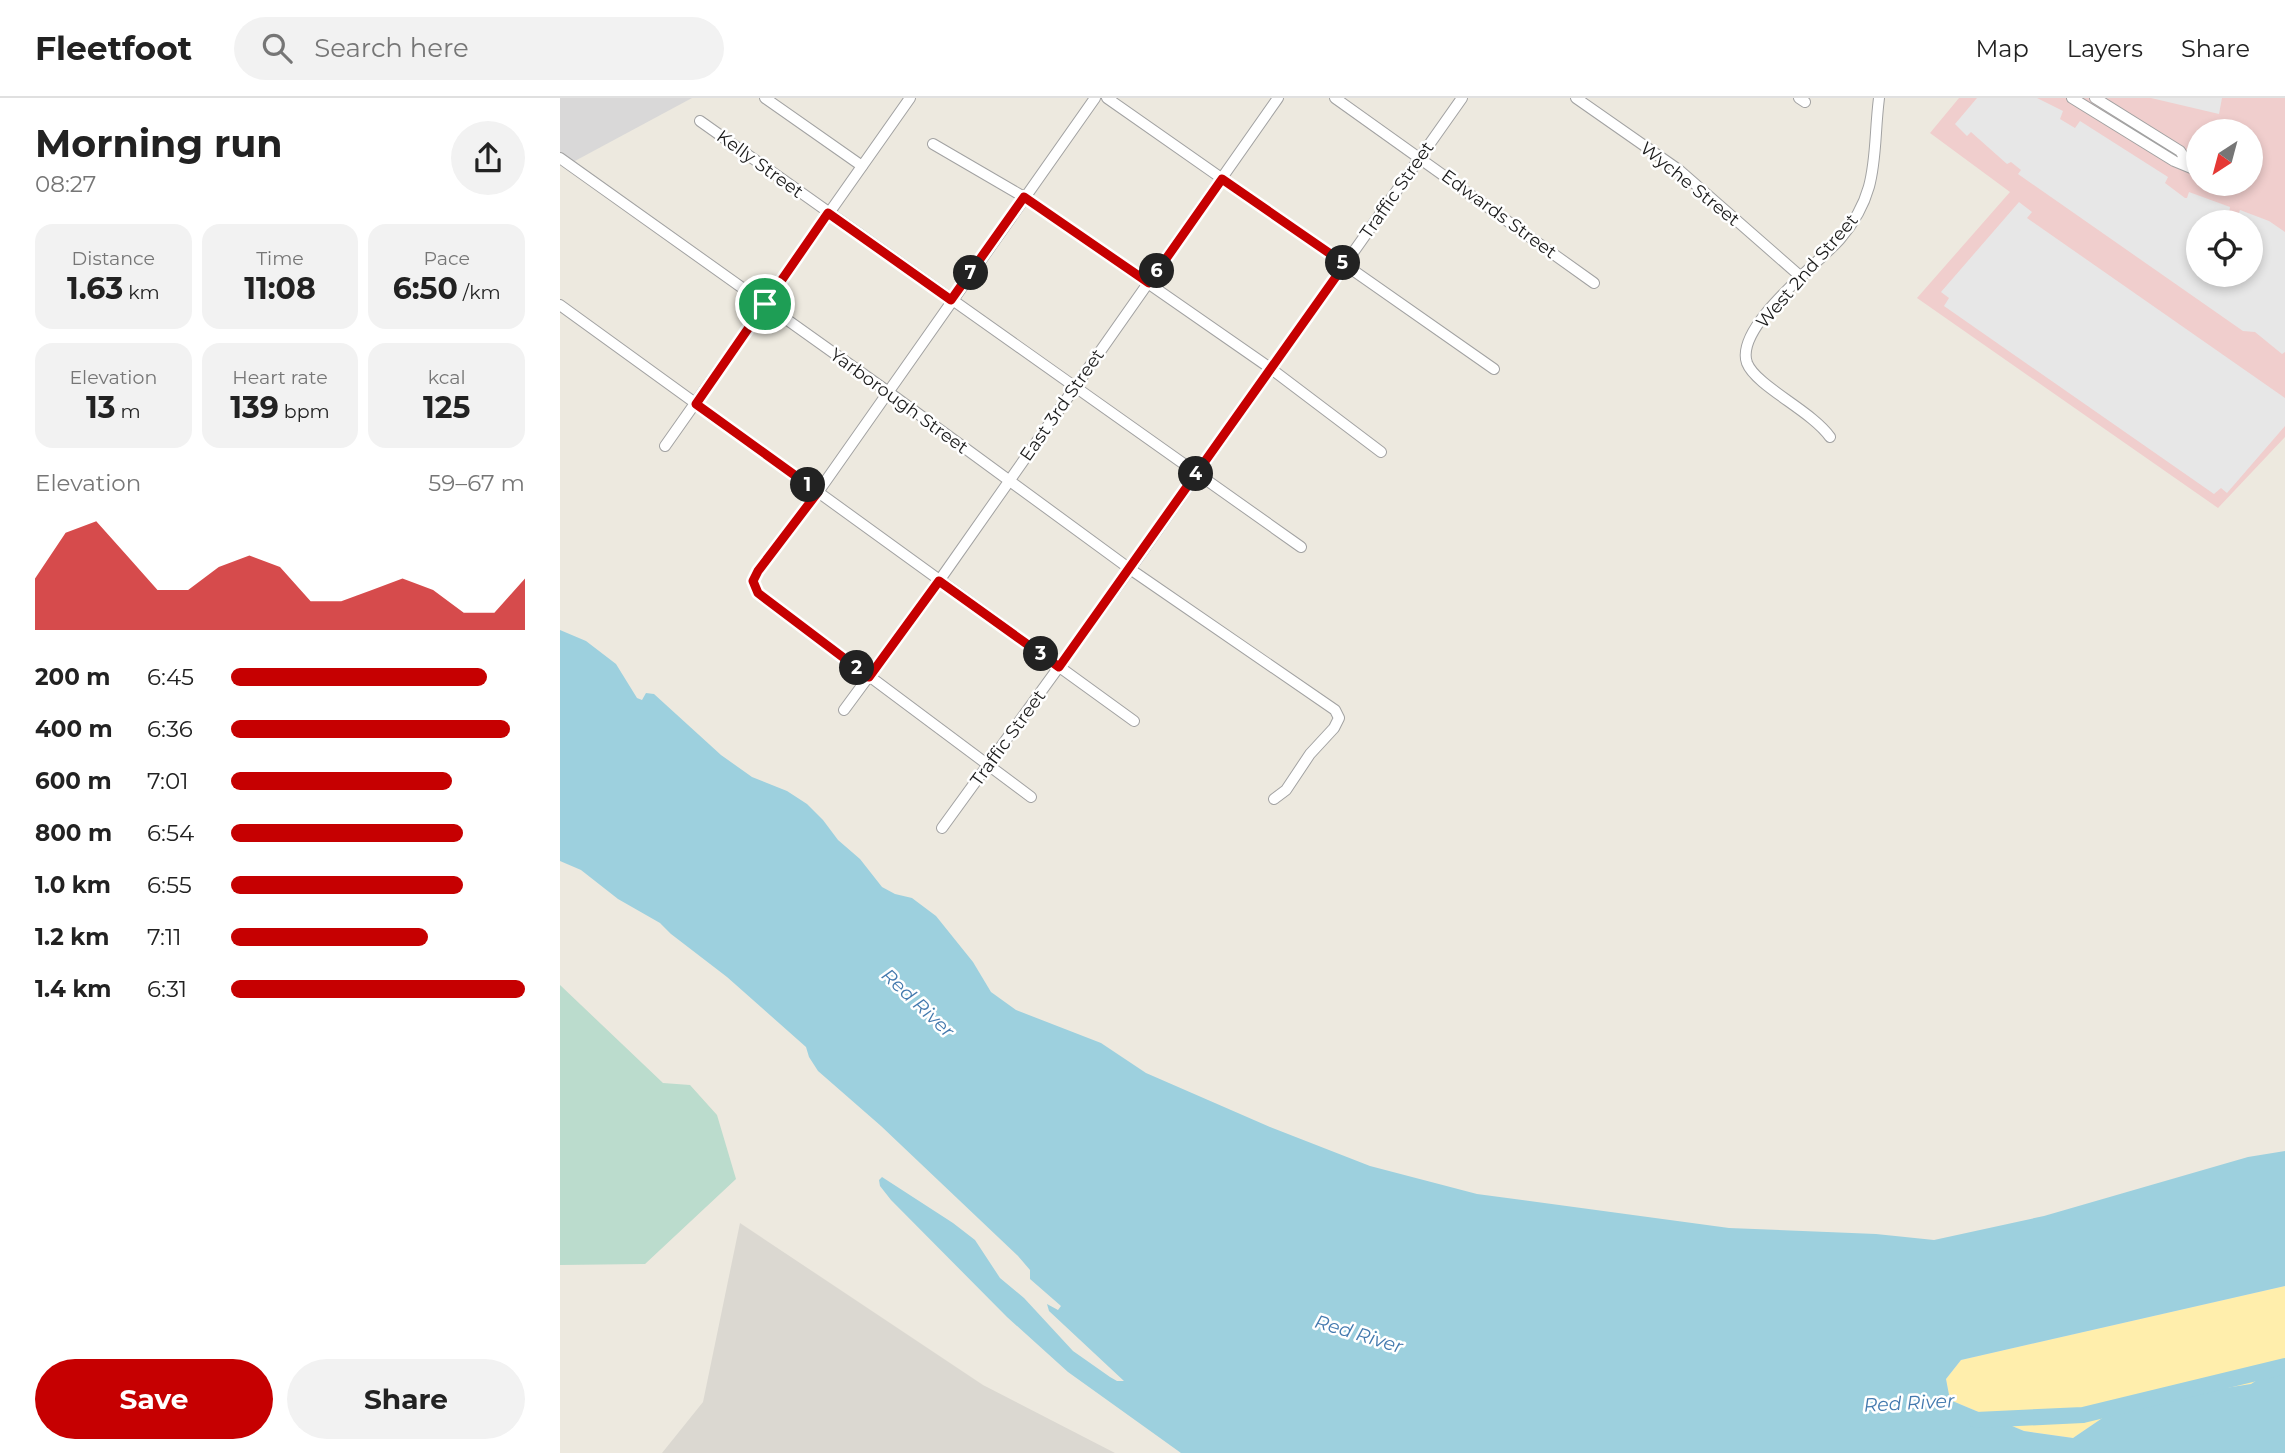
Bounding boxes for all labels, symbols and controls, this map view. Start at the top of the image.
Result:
search box [234,17,724,80]
text: Fleetfoot [35,28,192,68]
icon: search [258,29,296,67]
text: Search here [314,32,469,64]
text: Map [1975,34,2029,63]
text: Layers [2067,34,2143,63]
text: Share [2181,34,2250,63]
north arrow [2186,119,2263,196]
map controls [2186,119,2263,287]
text: Morning run [35,120,283,167]
button: share [451,121,525,195]
street label: Kelly Street [712,125,808,203]
street label: Traffic Street [1355,137,1439,243]
street label: Wyche Street [1636,137,1744,231]
street label: Edwards Street [1437,165,1561,263]
text: 08:27 [35,170,96,198]
street label: West 2nd Street [1751,209,1863,333]
button: locate [2186,210,2263,287]
pin: 5 [1326,246,1360,280]
text: Distance [72,247,155,270]
text: Time [256,247,304,270]
text: Pace [423,247,470,270]
text: 5 [1337,251,1348,274]
pin: 6 [1140,254,1174,288]
pin: 7 [954,256,988,290]
text: 6 [1150,259,1163,282]
text: 7 [965,261,976,284]
text: 1.63 [67,270,123,307]
text: 11:08 [244,270,316,307]
text: 6:50 [393,270,458,307]
pin [735,274,795,334]
text: km [123,281,160,304]
text: /km [458,281,501,304]
icon: arrive [746,285,784,323]
street label: Yarborough Street [826,343,972,459]
street label: East 3rd Street [1015,345,1109,465]
text: Elevation [69,366,157,389]
text: Heart rate [232,366,328,389]
text: kcal [428,366,466,389]
text: 13 [86,389,116,426]
text: 139 [230,389,279,426]
text: 125 [423,389,470,426]
text: m [116,400,141,423]
text: bpm [279,400,330,423]
pin: 4 [1178,456,1214,492]
text: 4 [1189,462,1202,485]
pin: 1 [790,468,826,502]
text: Elevation [35,469,141,497]
text: 59–67 m [428,469,525,497]
text: 1 [804,473,811,496]
pin: 3 [1023,636,1058,672]
text: 3 [1035,642,1046,665]
pin: 2 [840,650,874,686]
text: 2 [851,656,862,679]
text: 200 m [35,663,110,691]
text: 6:45 [147,663,194,691]
street label: Traffic Street [966,686,1050,790]
text: 400 m [35,715,113,743]
text: 6:36 [147,715,193,743]
text: 600 m [35,767,112,795]
text: 7:01 [147,767,189,795]
text: 800 m [35,819,112,847]
text: 6:54 [147,819,194,847]
text: 1.0 km [35,871,111,899]
text: 6:55 [147,871,192,899]
text: 1.2 km [35,923,109,951]
text: 7:11 [147,923,182,951]
water label: Red River [877,964,959,1043]
text: 1.4 km [35,975,112,1003]
text: 6:31 [147,975,187,1003]
water label: Red River [1312,1310,1406,1358]
button: Save [35,1359,273,1439]
button: Share [287,1359,525,1439]
water label: Red River [1863,1389,1955,1417]

